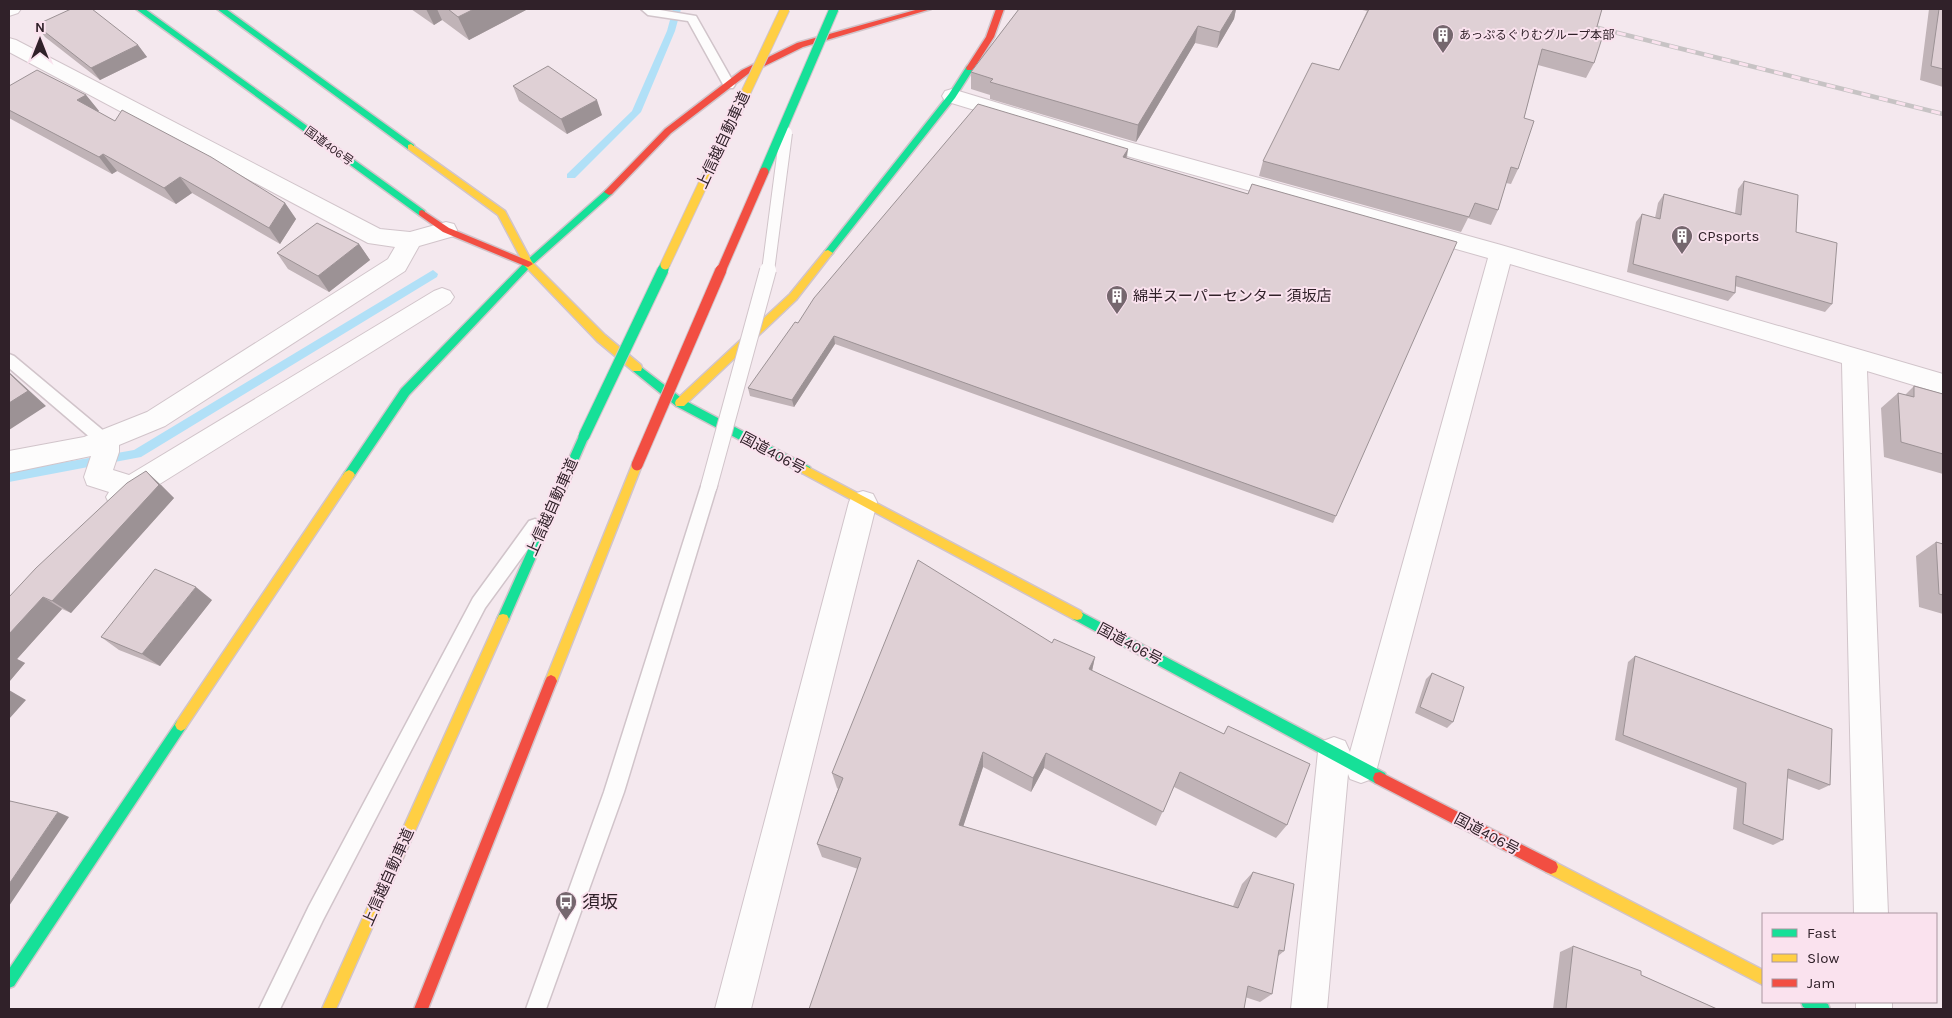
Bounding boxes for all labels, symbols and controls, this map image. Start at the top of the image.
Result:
north arrow [15,15,65,65]
text: N [35,19,45,36]
building icon: あっぷるぐりむグループ本部 [1431,23,1455,54]
place label: あっぷるぐりむグループ本部 [1459,28,1614,42]
street label: 上信越自動車道 [693,89,753,191]
street label: 国道406号 [302,124,356,168]
building icon: CPsports [1670,224,1694,255]
place label: CPsports [1698,227,1759,245]
building icon: 綿半スーパーセンター 須坂店 [1105,284,1129,315]
place label: 綿半スーパーセンター 須坂店 [1133,287,1331,305]
street label: 国道406号 [737,428,809,478]
street label: 上信越自動車道 [522,455,582,559]
street label: 国道406号 [1094,619,1166,669]
street label: 国道406号 [1451,809,1523,859]
street label: 上信越自動車道 [358,825,418,929]
bus stop icon: 須坂 [554,890,578,921]
place label: 須坂 [582,891,618,913]
legend [1762,913,1937,1003]
text: Fast [1807,924,1837,942]
text: Slow [1807,949,1839,967]
text: Jam [1807,974,1835,992]

